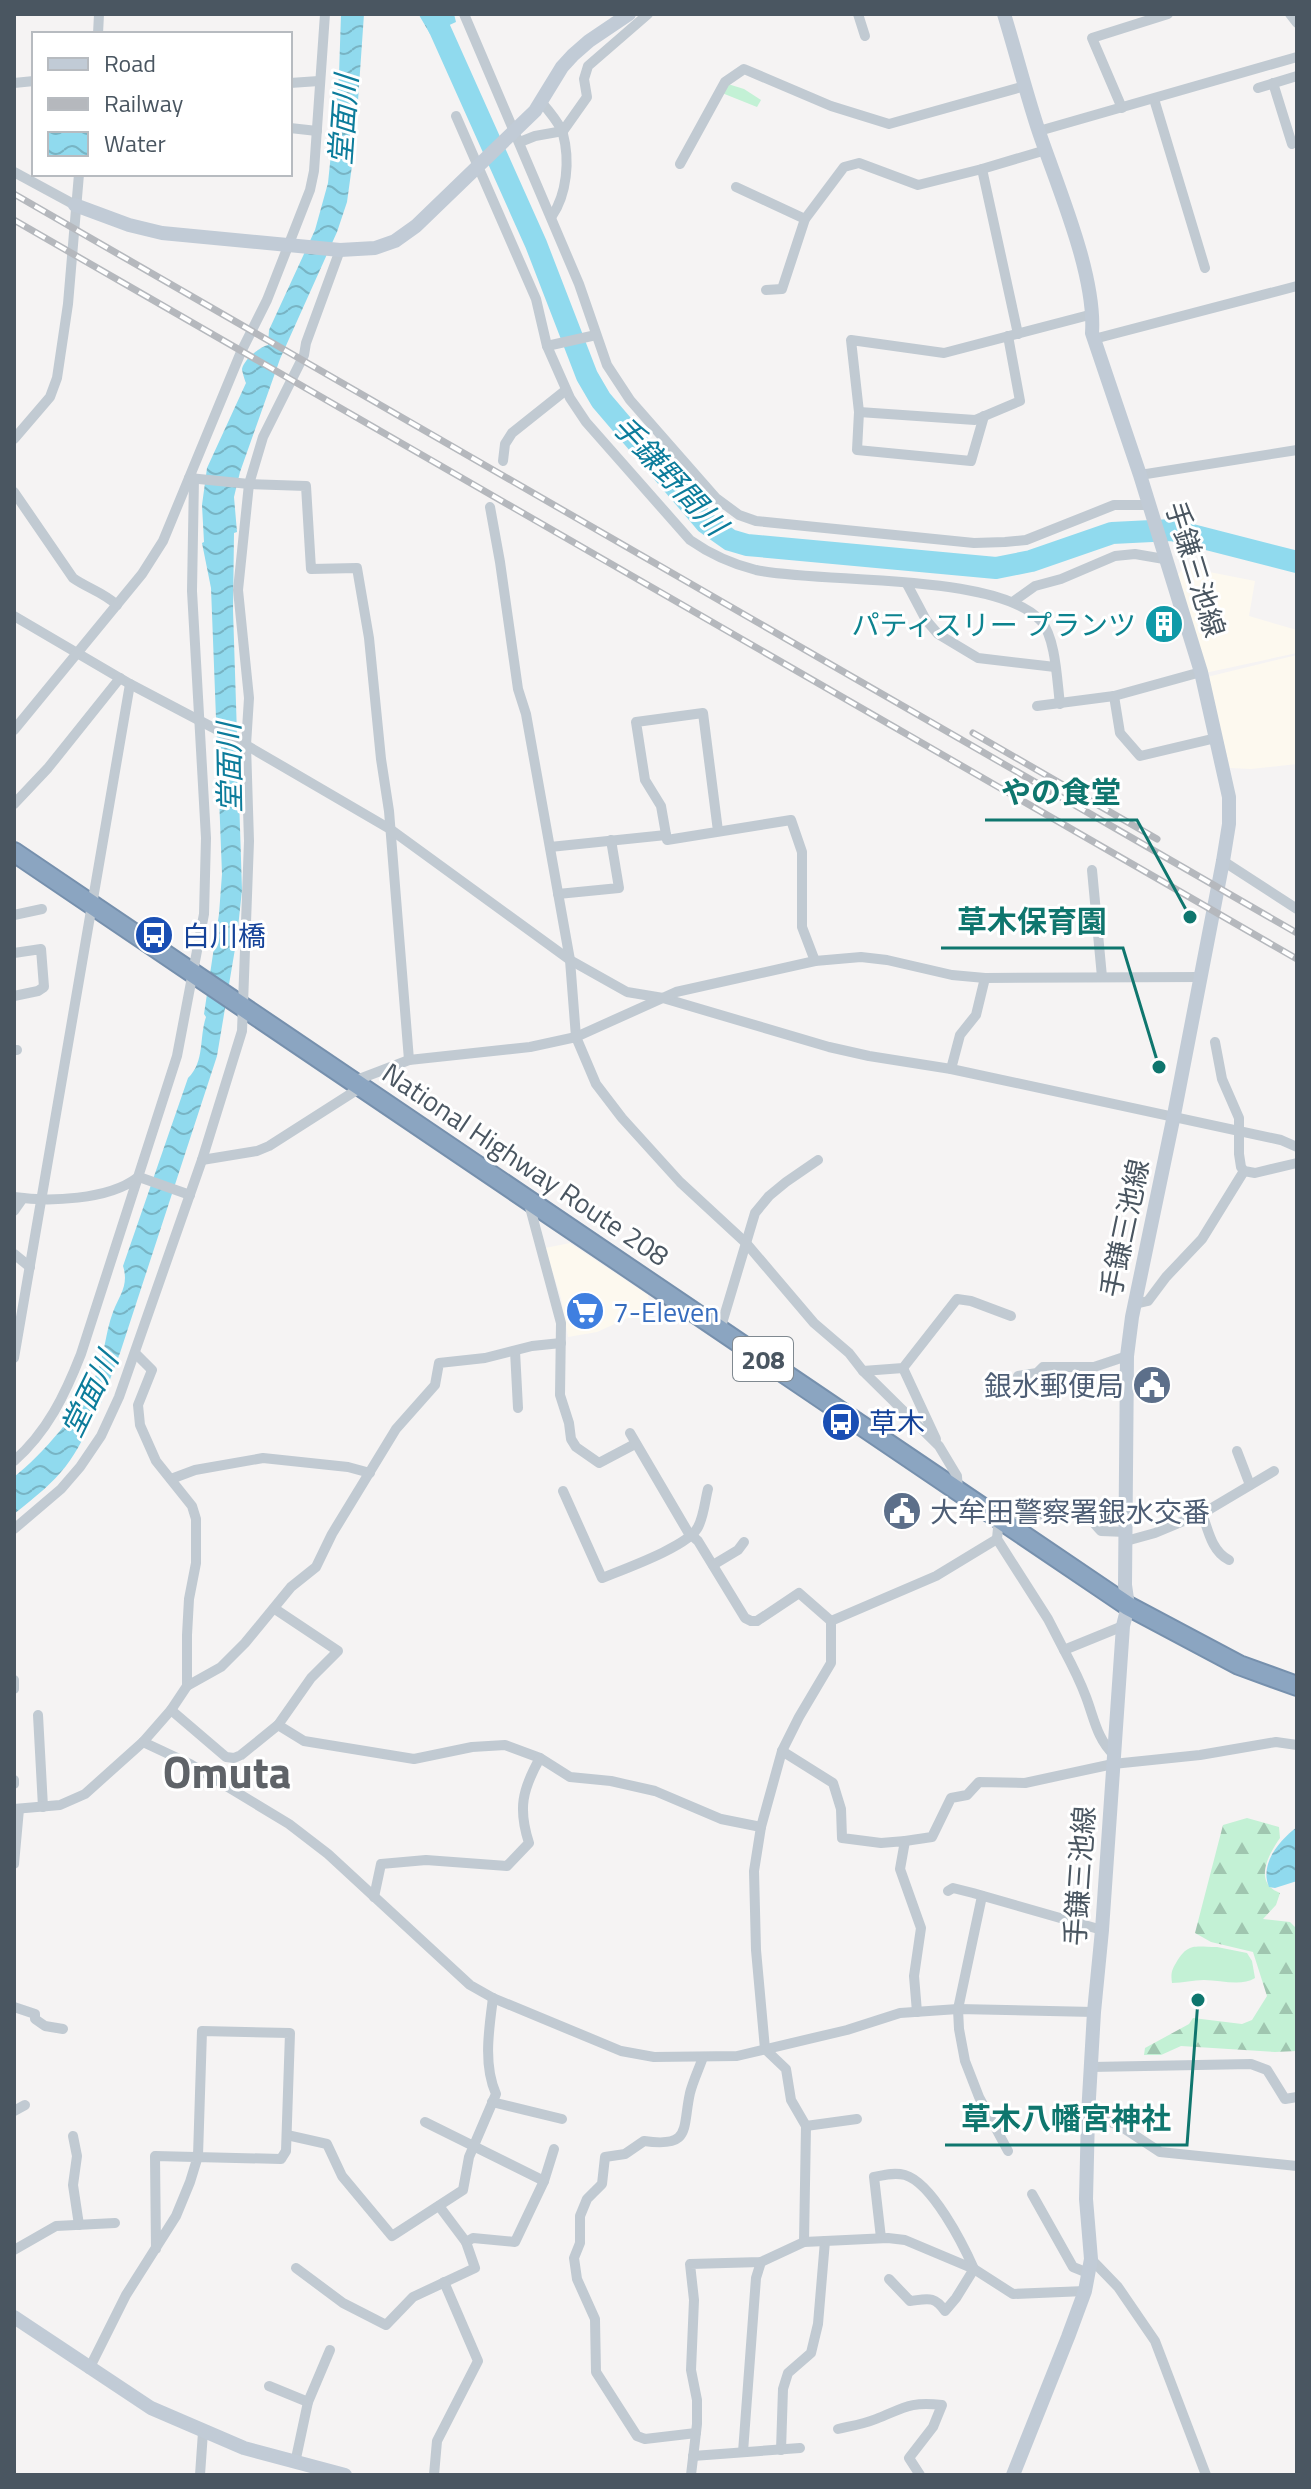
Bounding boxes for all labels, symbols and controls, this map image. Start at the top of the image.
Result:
legend [32,32,292,176]
text: Road [104,45,156,81]
water label: 堂面川 [317,71,369,166]
text: Railway [104,85,184,121]
text: Water [104,125,166,161]
water label: 手鎌野間川 [602,404,740,548]
street label: 手鎌三池線 [1155,496,1237,642]
place label: パティスリー プランツ [852,603,1136,646]
building icon: パティスリー プランツ [1143,603,1185,645]
water label: 堂面川 [205,720,253,813]
callout: やの食堂 [985,766,1137,820]
text: やの食堂 [1001,769,1121,815]
callout: 草木保育園 [941,894,1123,948]
text: 草木保育園 [957,898,1107,944]
bus stop icon: 白川橋 [133,914,175,956]
place label: 白川橋 [182,914,266,957]
street label: National Highway Route 208 [374,1052,678,1276]
street label: 手鎌三池線 [1088,1155,1160,1301]
supermarket icon: 7-Eleven [564,1290,606,1332]
place label: 7-Eleven [613,1290,719,1333]
road number: 208 [733,1337,793,1381]
water label: 堂面川 [49,1341,131,1445]
place label: 銀水郵便局 [984,1364,1124,1407]
public building icon: 銀水郵便局 [1131,1364,1173,1406]
bus stop icon: 草木 [820,1401,862,1443]
place label: 草木 [869,1401,925,1444]
public building icon: 大牟田警察署銀水交番 [881,1490,923,1532]
place label: 大牟田警察署銀水交番 [930,1490,1210,1533]
district label: Omuta [163,1738,291,1805]
street label: 手鎌三池線 [1053,1805,1105,1947]
callout: 草木八幡宮神社 [945,2091,1187,2145]
text: 草木八幡宮神社 [961,2095,1171,2141]

